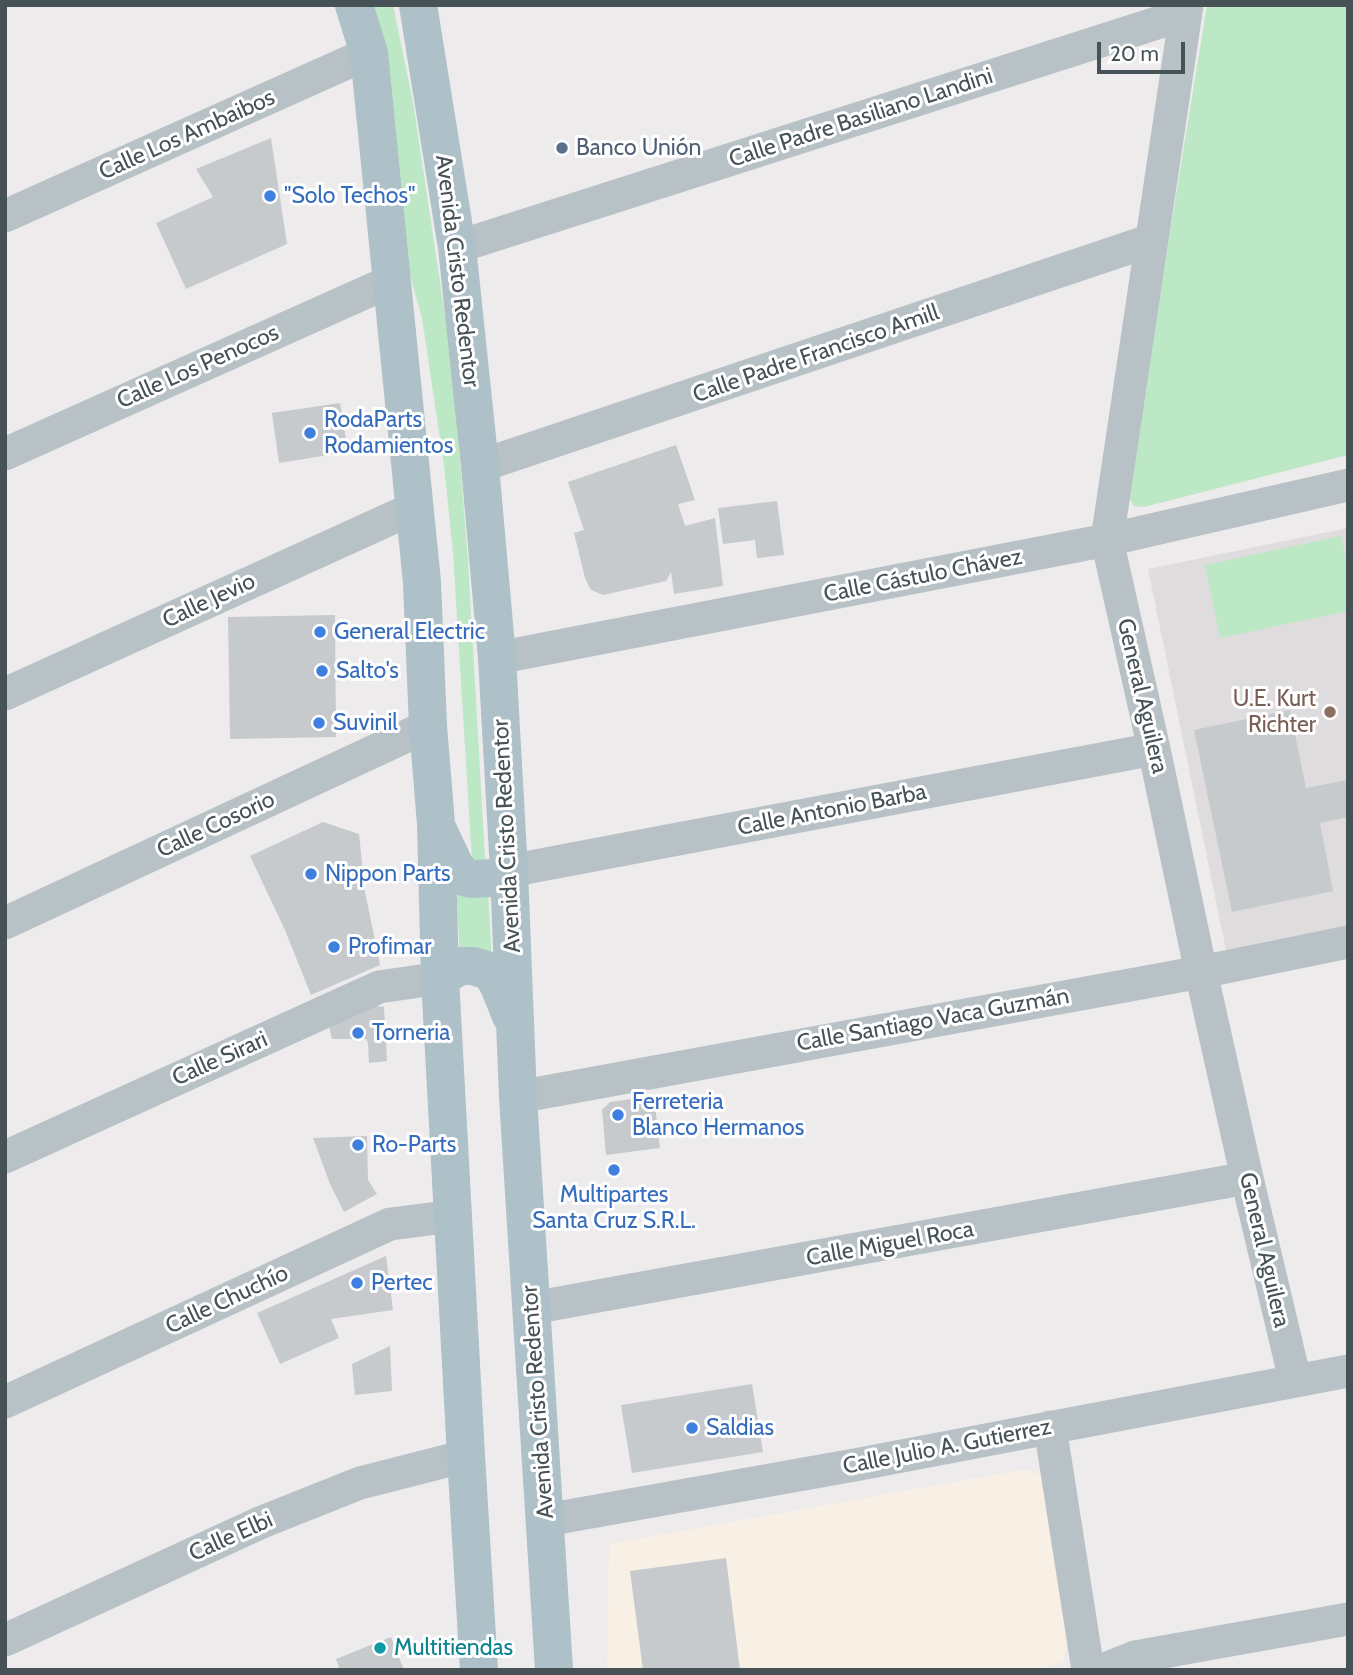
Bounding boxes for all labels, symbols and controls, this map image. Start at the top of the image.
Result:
scale bar [1101,28,1188,72]
text: 20 m [1110,41,1159,66]
street label: Calle Padre Basiliano Landini [726,62,996,174]
street label: Calle Los Ambaibos [95,84,279,186]
place label: Banco Unión [576,134,701,162]
marker: Banco Unión [554,140,570,156]
street label: Avenida Cristo Redentor [429,153,485,389]
place label: "Solo Techos" [284,182,415,210]
marker: "Solo Techos" [262,188,278,204]
street label: Calle Padre Francisco Amill [689,299,943,409]
street label: Calle Los Penocos [113,319,283,415]
place label: RodaParts Rodamientos [324,406,453,460]
marker: RodaParts Rodamientos [302,425,318,441]
street label: Calle Cástulo Chávez [821,543,1025,609]
street label: Calle Jevio [158,568,260,634]
street label: General Aguilera [1111,616,1173,776]
place label: General Electric [334,618,485,646]
marker: General Electric [312,624,328,640]
place label: Salto's [336,657,399,685]
marker: Salto's [314,663,330,679]
place label: U.E. Kurt Richter [1233,685,1316,739]
marker: U.E. Kurt Richter [1322,704,1338,720]
place label: Suvinil [333,709,398,737]
marker: Suvinil [311,715,327,731]
street label: Avenida Cristo Redentor [487,718,527,954]
street label: Calle Antonio Barba [735,778,929,842]
street label: Calle Cosorio [153,786,279,864]
place label: Nippon Parts [325,860,451,888]
marker: Nippon Parts [303,866,319,882]
place label: Profimar [348,933,431,961]
marker: Profimar [326,939,342,955]
street label: Calle Santiago Vaca Guzmán [795,982,1071,1058]
place label: Torneria [372,1019,450,1047]
marker: Torneria [350,1025,366,1041]
street label: Calle Sirari [168,1026,272,1092]
place label: Ferreteria Blanco Hermanos [632,1088,804,1142]
marker: Ferreteria Blanco Hermanos [610,1107,626,1123]
place label: Ro-Parts [372,1131,456,1159]
marker: Ro-Parts [350,1137,366,1153]
marker: Multipartes Santa Cruz S.R.L. [606,1162,622,1178]
street label: General Aguilera [1233,1170,1295,1330]
place label: Multipartes Santa Cruz S.R.L. [532,1181,696,1235]
street label: Calle Miguel Roca [804,1216,976,1272]
street label: Calle Chuchío [161,1260,293,1340]
place label: Pertec [371,1269,433,1297]
marker: Pertec [349,1275,365,1291]
street label: Avenida Cristo Redentor [516,1284,560,1520]
street label: Calle Julio A. Gutierrez [841,1413,1053,1481]
place label: Saldias [706,1414,774,1442]
marker: Saldias [684,1420,700,1436]
street label: Calle Elbi [185,1506,277,1568]
place label: Multitiendas [394,1634,513,1662]
marker: Multitiendas [372,1640,388,1656]

